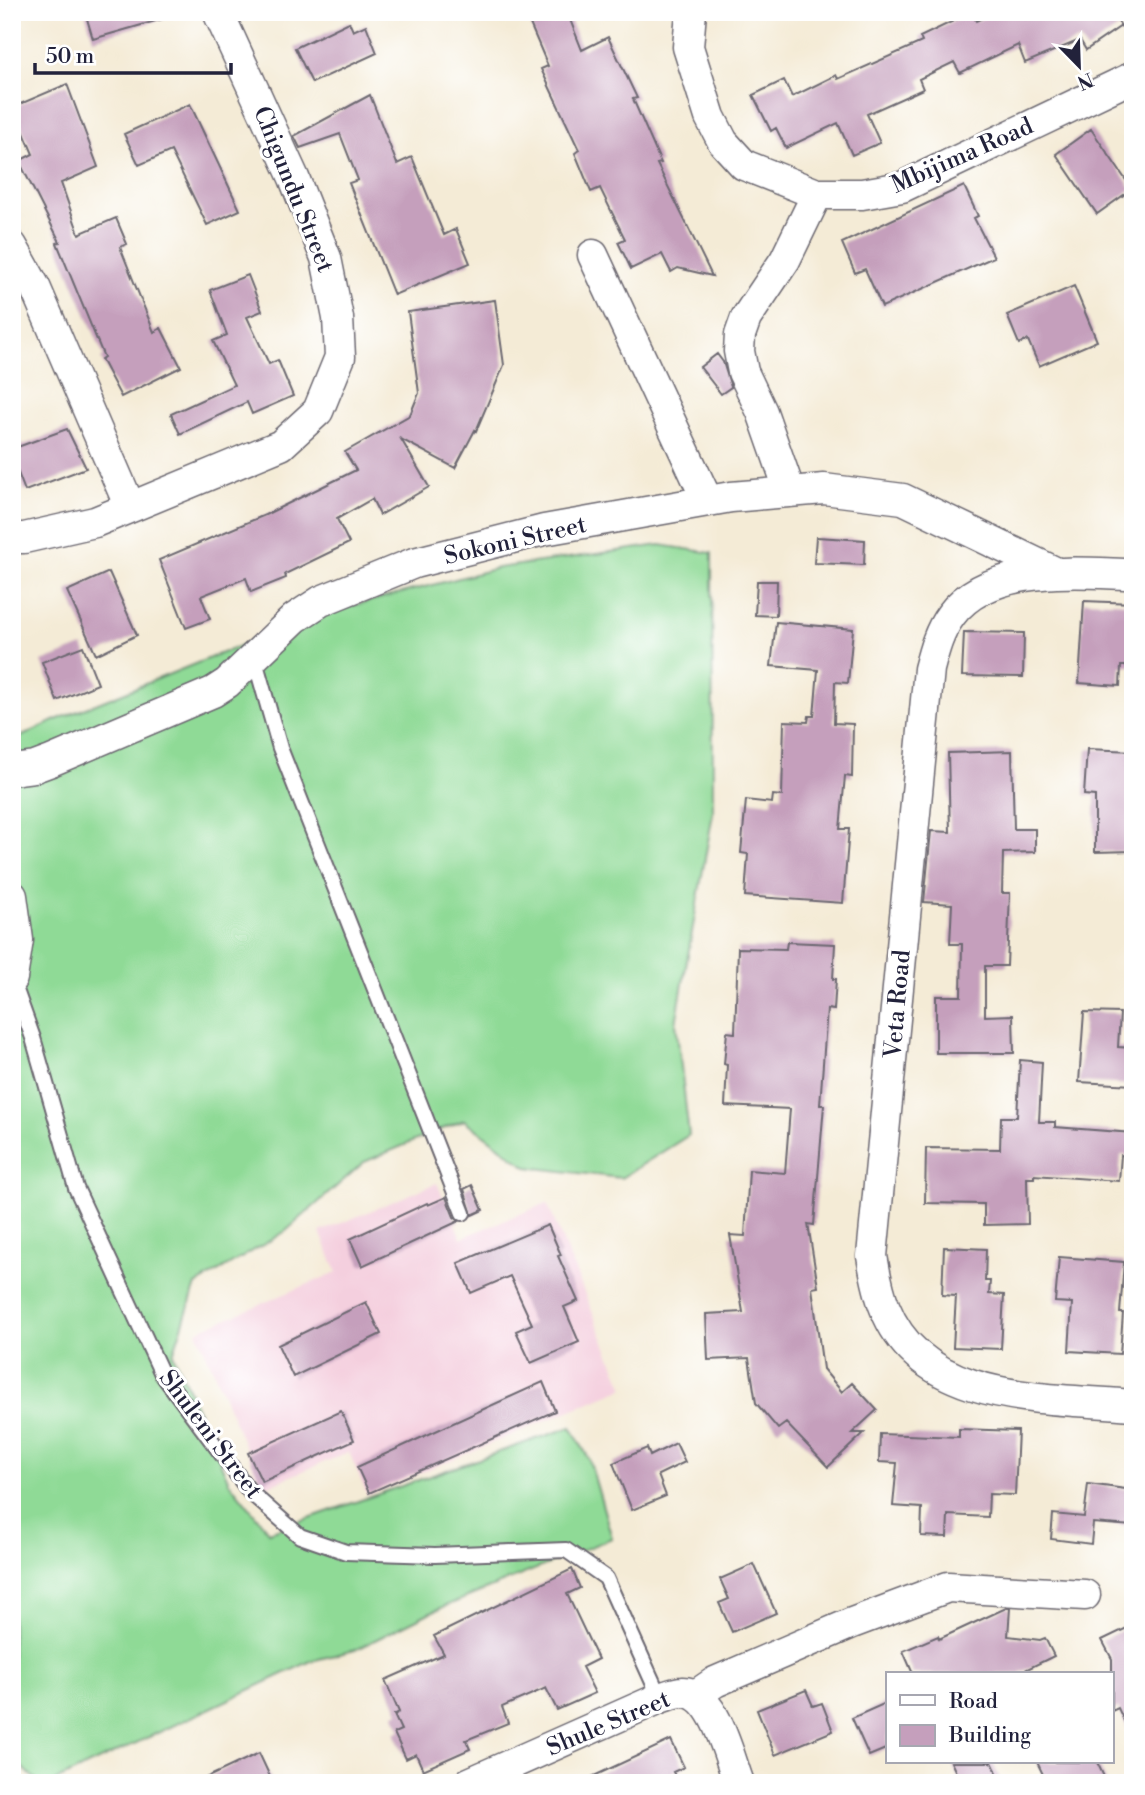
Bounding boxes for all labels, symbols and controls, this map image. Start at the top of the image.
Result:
scale bar [35,32,231,76]
north arrow [1044,32,1114,102]
text: 50 m [46,44,94,70]
text: N [1074,67,1097,95]
street label: Chigundu Street [246,102,340,277]
street label: Mbijima Road [887,111,1038,201]
street label: Sokoni Street [441,510,590,572]
street label: Veta Road [878,948,918,1061]
street label: Shuleni Street [152,1364,269,1505]
legend [886,1672,1114,1764]
street label: Shule Street [542,1684,675,1763]
text: Road [949,1689,998,1715]
text: Building [948,1723,1031,1749]

